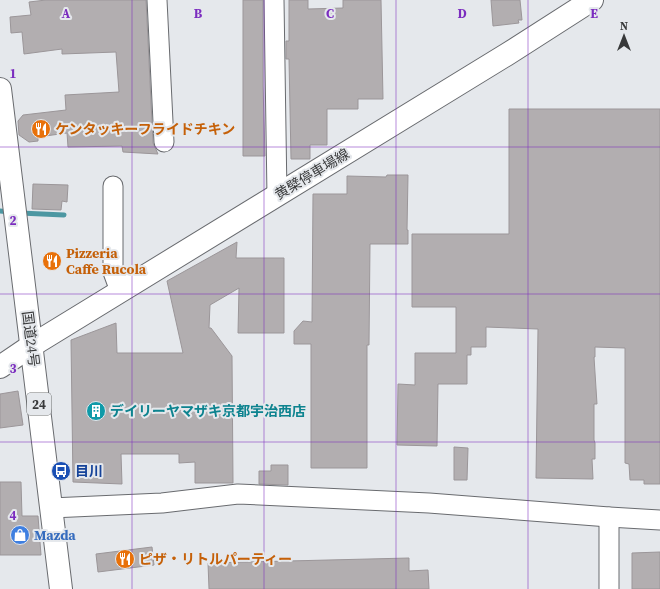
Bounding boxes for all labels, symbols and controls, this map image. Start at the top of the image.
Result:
text: A [62,5,71,22]
text: B [194,5,203,22]
text: C [326,5,334,22]
text: D [457,5,467,22]
text: E [590,5,598,22]
north arrow [604,16,644,56]
text: N [620,19,628,34]
text: 1 [9,65,17,82]
restaurant icon: ケンタッキーフライドチキン [30,118,52,140]
place label: ケンタッキーフライドチキン [55,119,235,139]
street label: 黄檗停車場線 [271,144,353,204]
text: 2 [9,212,17,229]
place label: Pizzeria Caffe Rucola [66,243,147,279]
restaurant icon: Pizzeria Caffe Rucola [41,250,63,272]
street label: 国道24号 [18,310,44,368]
text: 3 [9,360,17,377]
road number: 24 [27,393,51,415]
building icon: デイリーヤマザキ京都宇治西店 [85,400,107,422]
place label: デイリーヤマザキ京都宇治西店 [110,401,306,421]
bus stop icon: 目川 [50,460,72,482]
place label: 目川 [75,461,103,481]
text: 4 [9,507,17,524]
shop icon: Mazda [9,524,31,546]
place label: Mazda [34,525,76,545]
restaurant icon: ピザ・リトルパーティー [114,548,136,570]
place label: ピザ・リトルパーティー [139,549,292,569]

